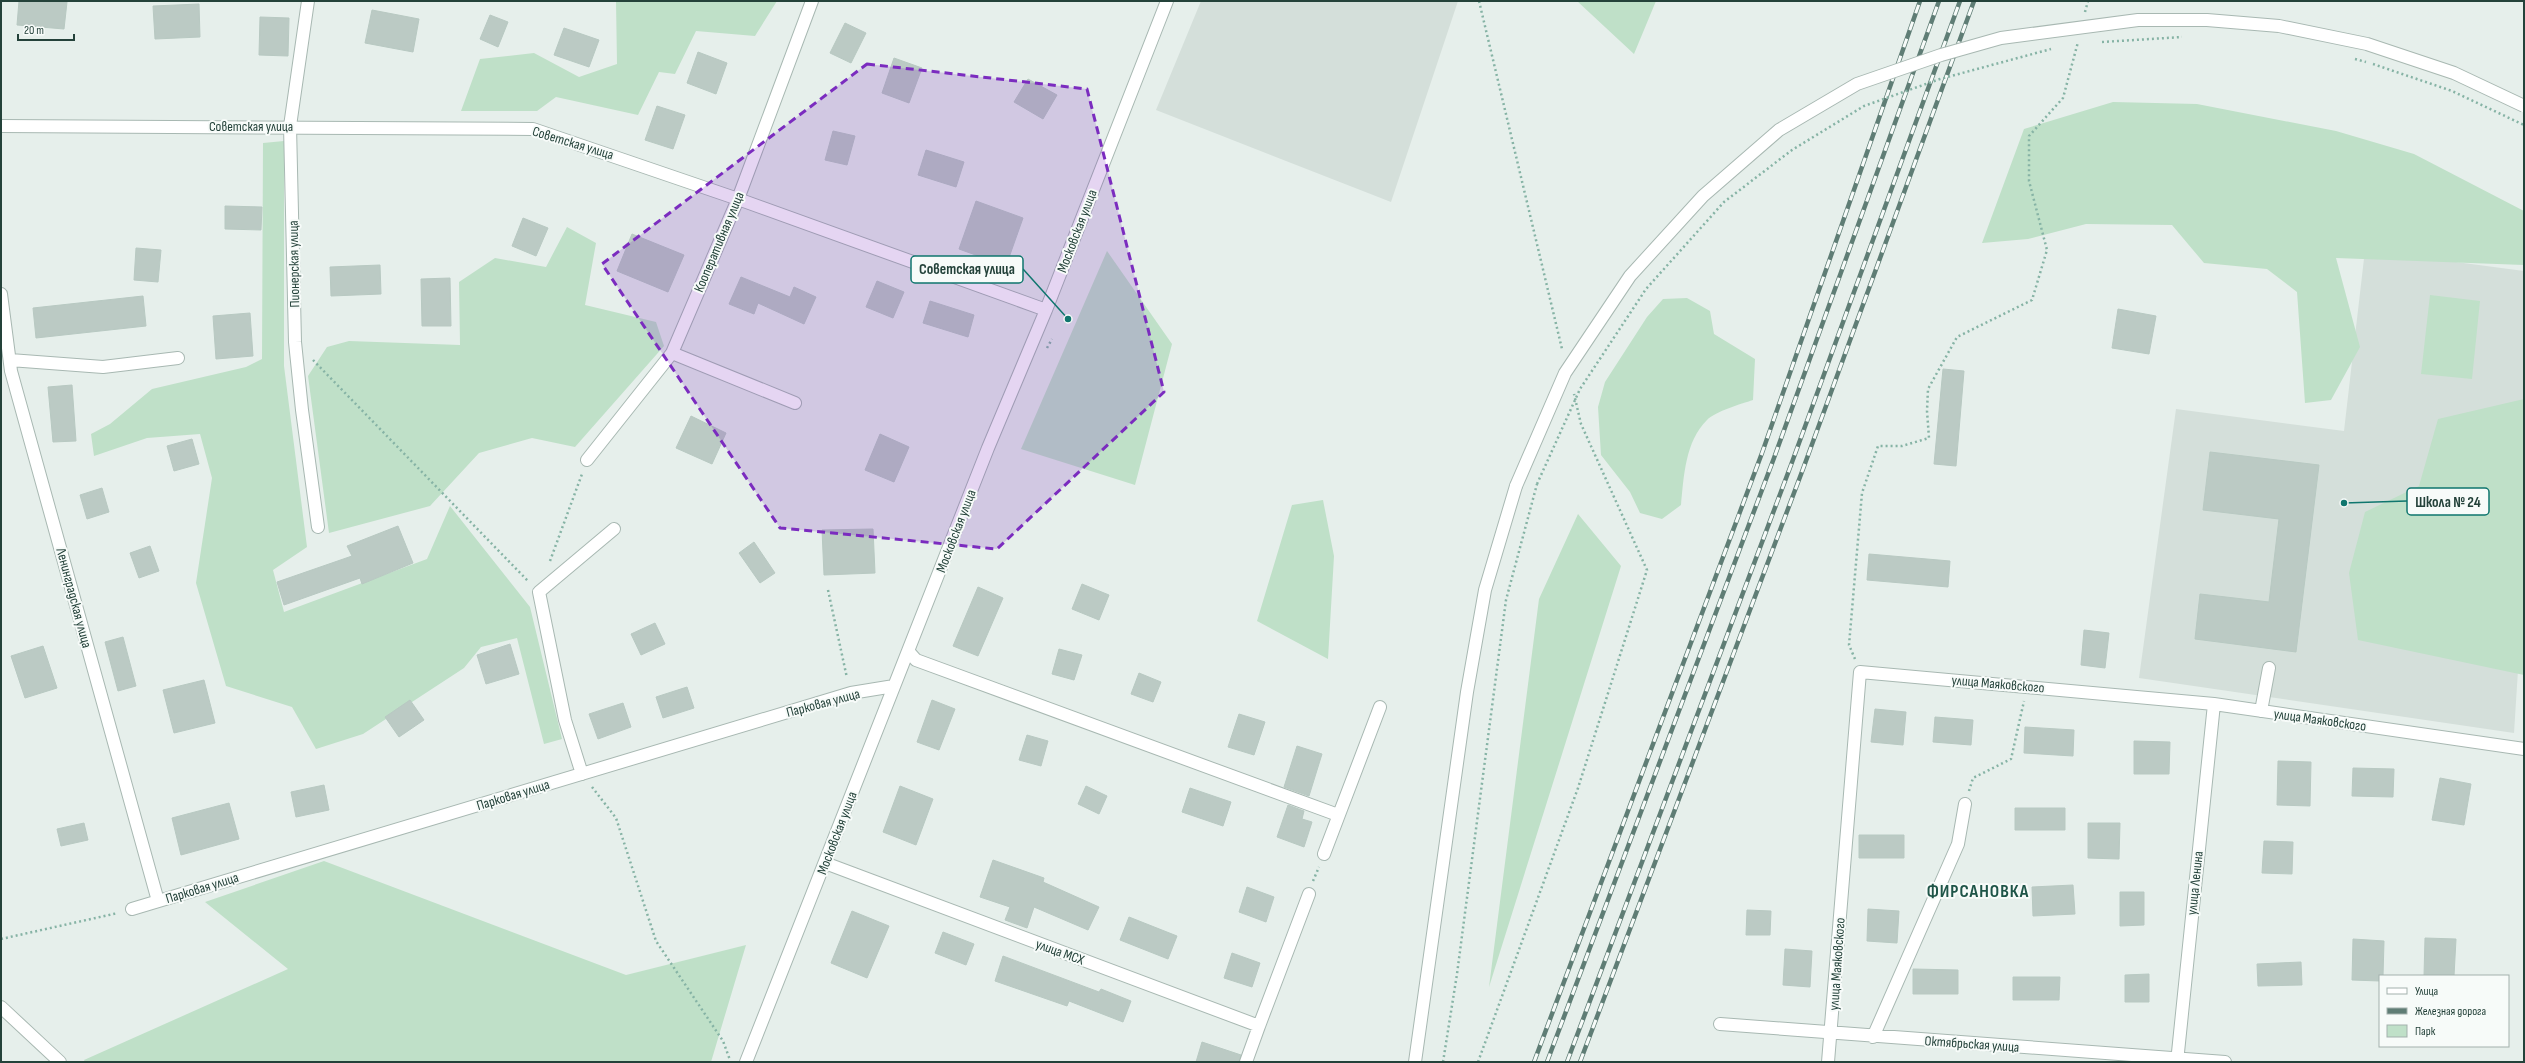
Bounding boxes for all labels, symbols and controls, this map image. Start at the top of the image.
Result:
scale bar [18,16,74,42]
text: 20 m [24,23,44,38]
street label: Советская улица [209,118,293,135]
street label: Советская улица [530,123,616,163]
street label: Московская улица [1053,187,1101,275]
street label: Кооперативная улица [690,189,748,295]
street label: Пионерская улица [285,220,303,308]
callout: Советская улица [911,256,1023,283]
text: Советская улица [919,260,1015,279]
street label: Московская улица [932,487,980,575]
callout: Школа № 24 [2407,488,2489,515]
text: Школа № 24 [2415,493,2481,512]
street label: Ленинградская улица [52,545,95,650]
street label: улица Маяковского [1951,671,2045,697]
street label: Парковая улица [784,685,862,721]
street label: улица Маяковского [2273,705,2367,735]
street label: Парковая улица [474,776,552,814]
street label: Московская улица [813,789,861,877]
street label: улица Ленина [2183,850,2207,916]
street label: Парковая улица [163,869,241,907]
district label: ФИРСАНОВКА [1927,881,2029,902]
street label: улица Маяковского [1825,917,1849,1011]
street label: улица МСХ [1033,935,1087,969]
legend [2379,975,2509,1047]
text: Улица [2415,984,2439,999]
text: Железная дорога [2415,1004,2487,1019]
text: Парк [2415,1024,2436,1039]
street label: Октябрьская улица [1924,1032,2020,1056]

